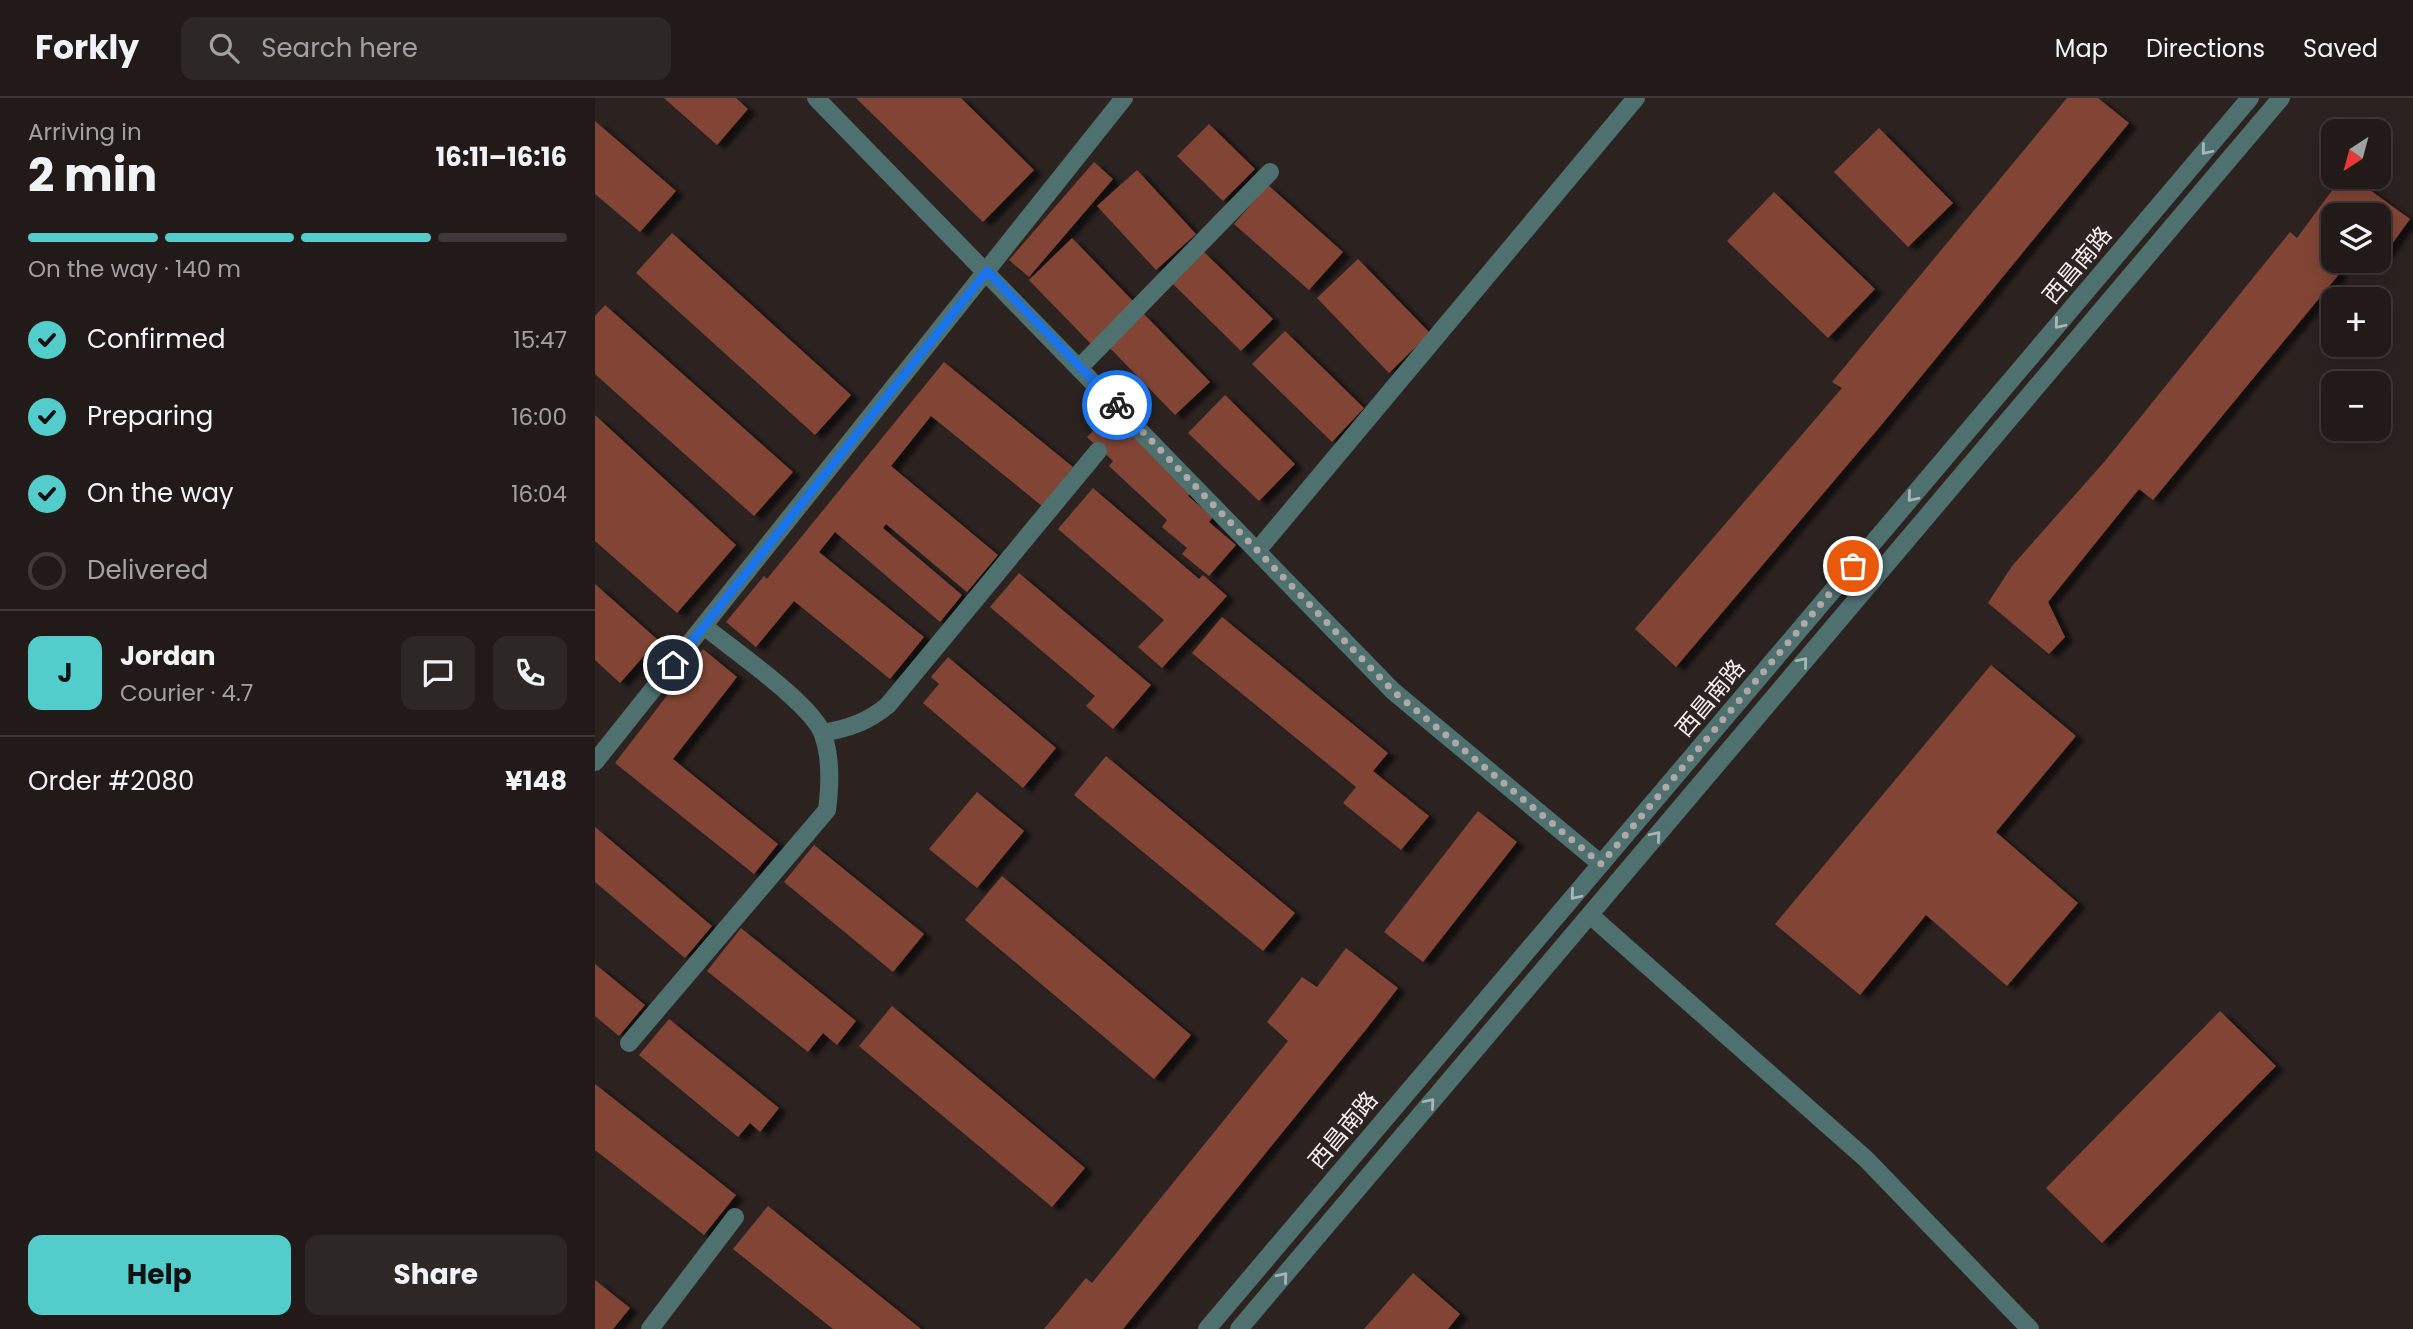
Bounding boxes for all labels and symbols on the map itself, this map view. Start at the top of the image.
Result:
north arrow [2321,119,2391,189]
one-way arrow [2202,142,2214,155]
street label: 西昌南路 [2035,219,2119,311]
one-way arrow [2055,315,2067,328]
courier [1082,370,1152,440]
one-way arrow [1908,489,1920,502]
pin [1823,536,1883,596]
pin [643,635,703,695]
street label: 西昌南路 [1668,652,1752,744]
one-way arrow [1795,658,1807,671]
one-way arrow [1648,831,1660,844]
one-way arrow [1571,887,1583,900]
street label: 西昌南路 [1301,1084,1385,1176]
one-way arrow [1422,1099,1434,1112]
one-way arrow [1275,1272,1287,1285]

